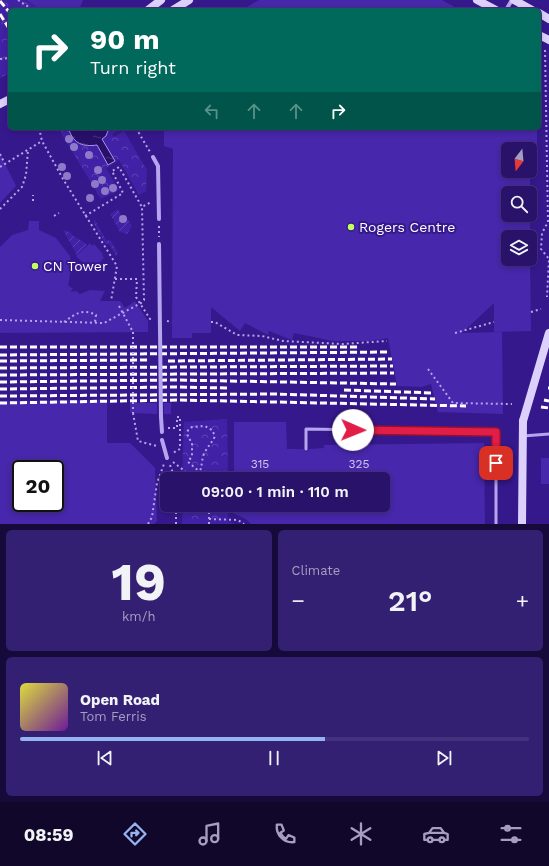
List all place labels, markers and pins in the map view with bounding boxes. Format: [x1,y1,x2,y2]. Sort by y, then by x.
place label: Rogers Centre [359,219,455,235]
marker: Rogers Centre [346,222,356,232]
place label: CN Tower [43,258,108,274]
marker: CN Tower [30,261,40,271]
pin [479,446,513,480]

